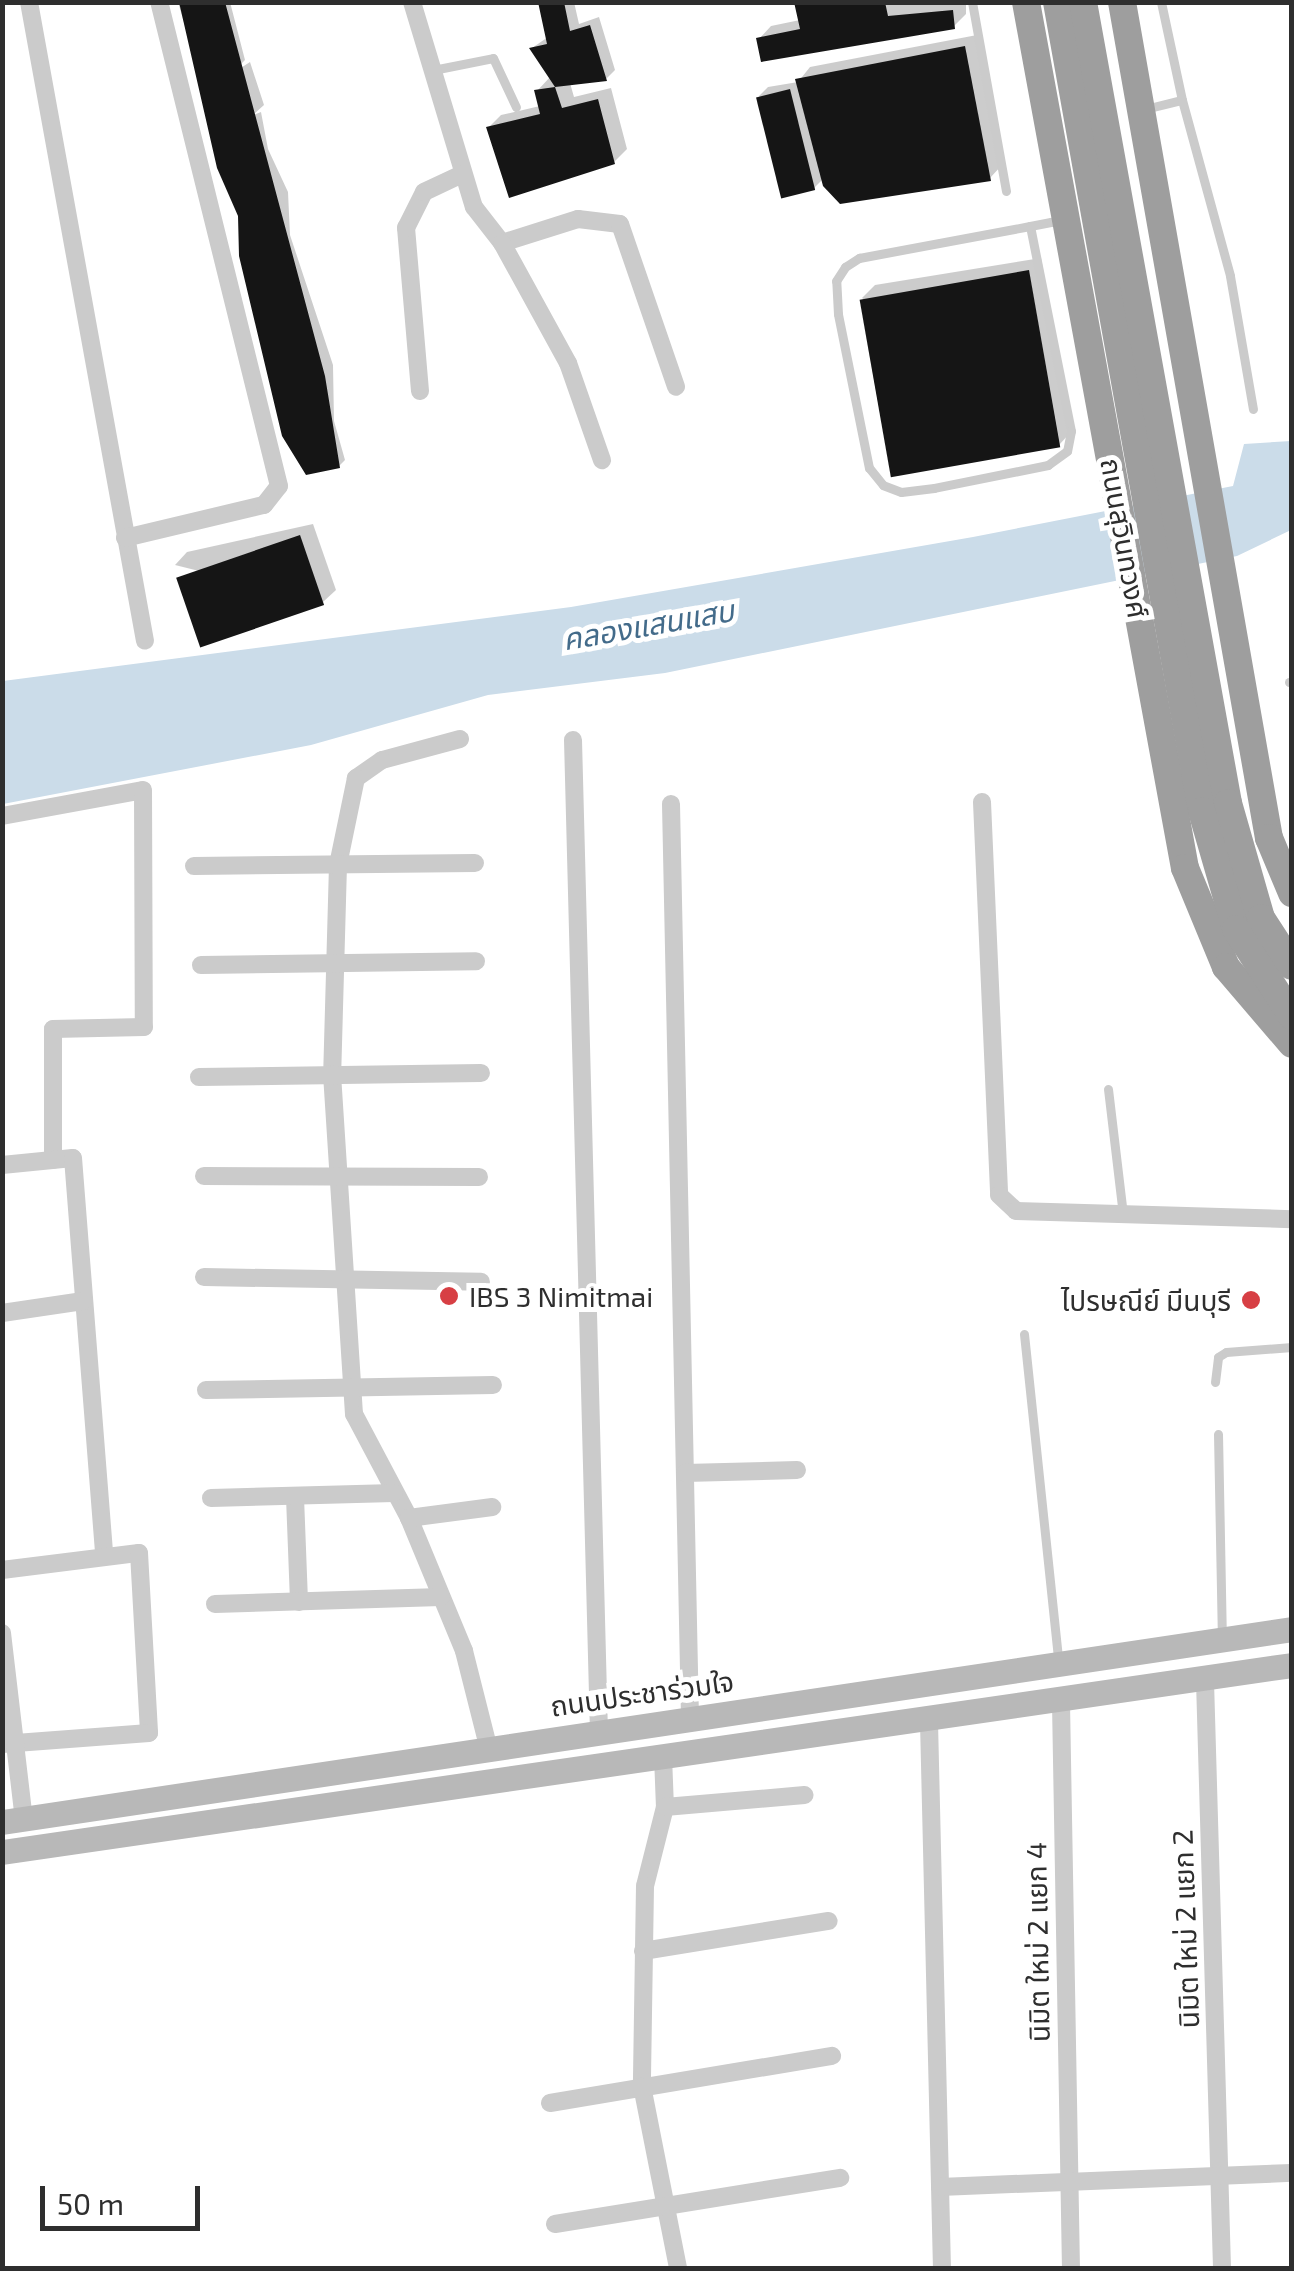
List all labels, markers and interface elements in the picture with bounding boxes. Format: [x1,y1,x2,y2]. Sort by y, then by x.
street label: ถนนสุวินทวงศ์ [1094,456,1156,620]
water label: คลองแสนแสบ [560,591,736,657]
place label: IBS 3 Nimitmai [469,1279,653,1313]
place label: ไปรษณีย์ มีนบุรี [1061,1283,1231,1317]
marker: IBS 3 Nimitmai [438,1285,460,1307]
marker: ไปรษณีย์ มีนบุรี [1240,1289,1262,1311]
street label: ถนนประชาร่วมใจ [548,1664,736,1722]
street label: นิมิต ใหม่ 2 แยก 2 [1165,1829,1205,2029]
street label: นิมิต ใหม่ 2 แยก 4 [1018,1842,1056,2042]
scale bar [45,2166,205,2228]
text: 50 m [57,2185,124,2221]

